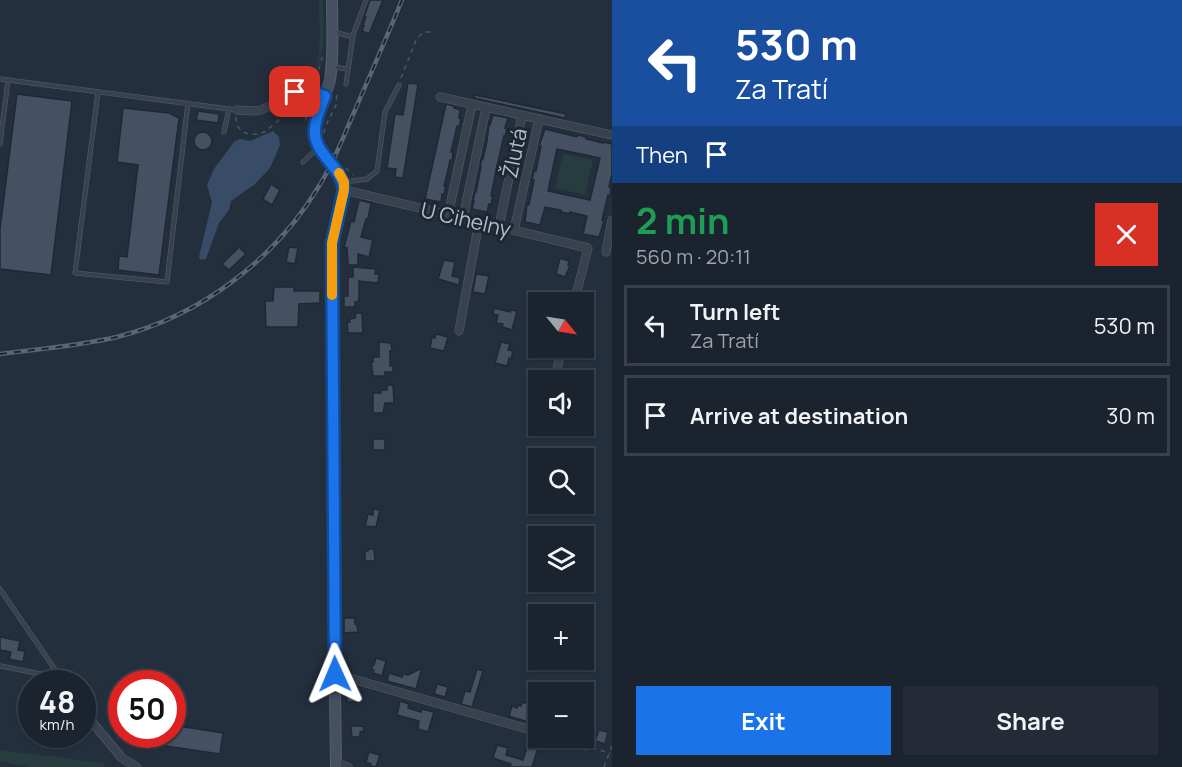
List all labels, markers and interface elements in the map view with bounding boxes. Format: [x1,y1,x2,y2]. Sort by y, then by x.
text: 530 m [735,15,858,73]
icon: left [636,24,714,102]
pin [269,66,320,117]
text: Za Tratí [735,70,828,107]
icon: arrive [278,75,311,108]
street label: Žlutá [495,125,533,181]
icon: arrive [700,138,733,171]
text: Then [636,140,688,170]
street label: U Cihelny [418,195,514,243]
text: 2 min [636,196,730,245]
button: close [1095,203,1158,266]
text: 560 m · 20:11 [636,243,751,270]
north arrow [528,292,594,358]
map controls [528,292,594,748]
text: Turn left [690,297,780,327]
icon: left [639,309,672,342]
text: 530 m [1094,311,1155,341]
text: Za Tratí [690,327,759,354]
button: sound [528,370,594,436]
icon: arrive [639,399,672,432]
text: Arrive at destination [690,401,908,431]
text: 30 m [1106,401,1155,431]
button: search [528,448,594,514]
button: layers [528,526,594,592]
button: + [528,604,594,670]
position arrow [303,642,367,706]
speed limit sign: 50 [108,670,186,748]
text: 48 [39,681,75,722]
button: − [528,682,594,748]
button: Exit [636,686,891,755]
button: Share [903,686,1158,755]
text: km/h [40,714,74,735]

